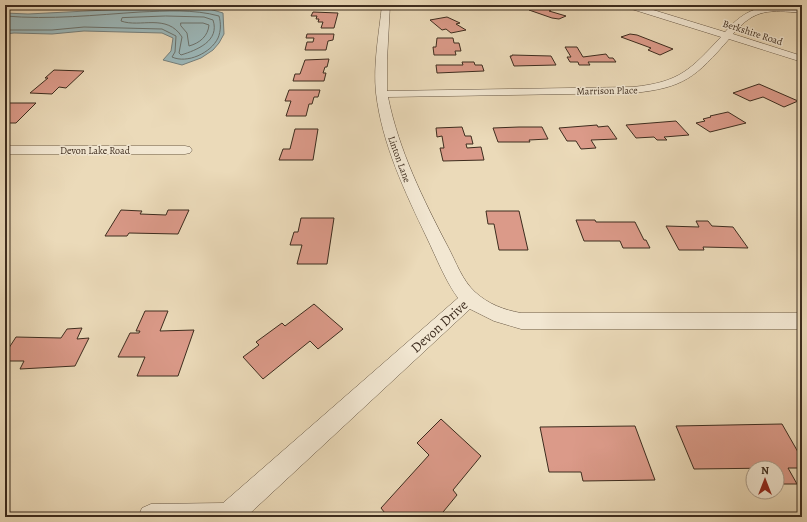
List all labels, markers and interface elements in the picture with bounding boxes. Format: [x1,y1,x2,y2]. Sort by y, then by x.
street label: Berkshire Road [721,17,785,48]
street label: Marrison Place [576,83,638,98]
street label: Linton Lane [385,134,414,185]
street label: Devon Lake Road [60,144,131,157]
street label: Devon Drive [407,296,472,357]
north arrow [745,460,785,500]
text: N [761,463,769,478]

